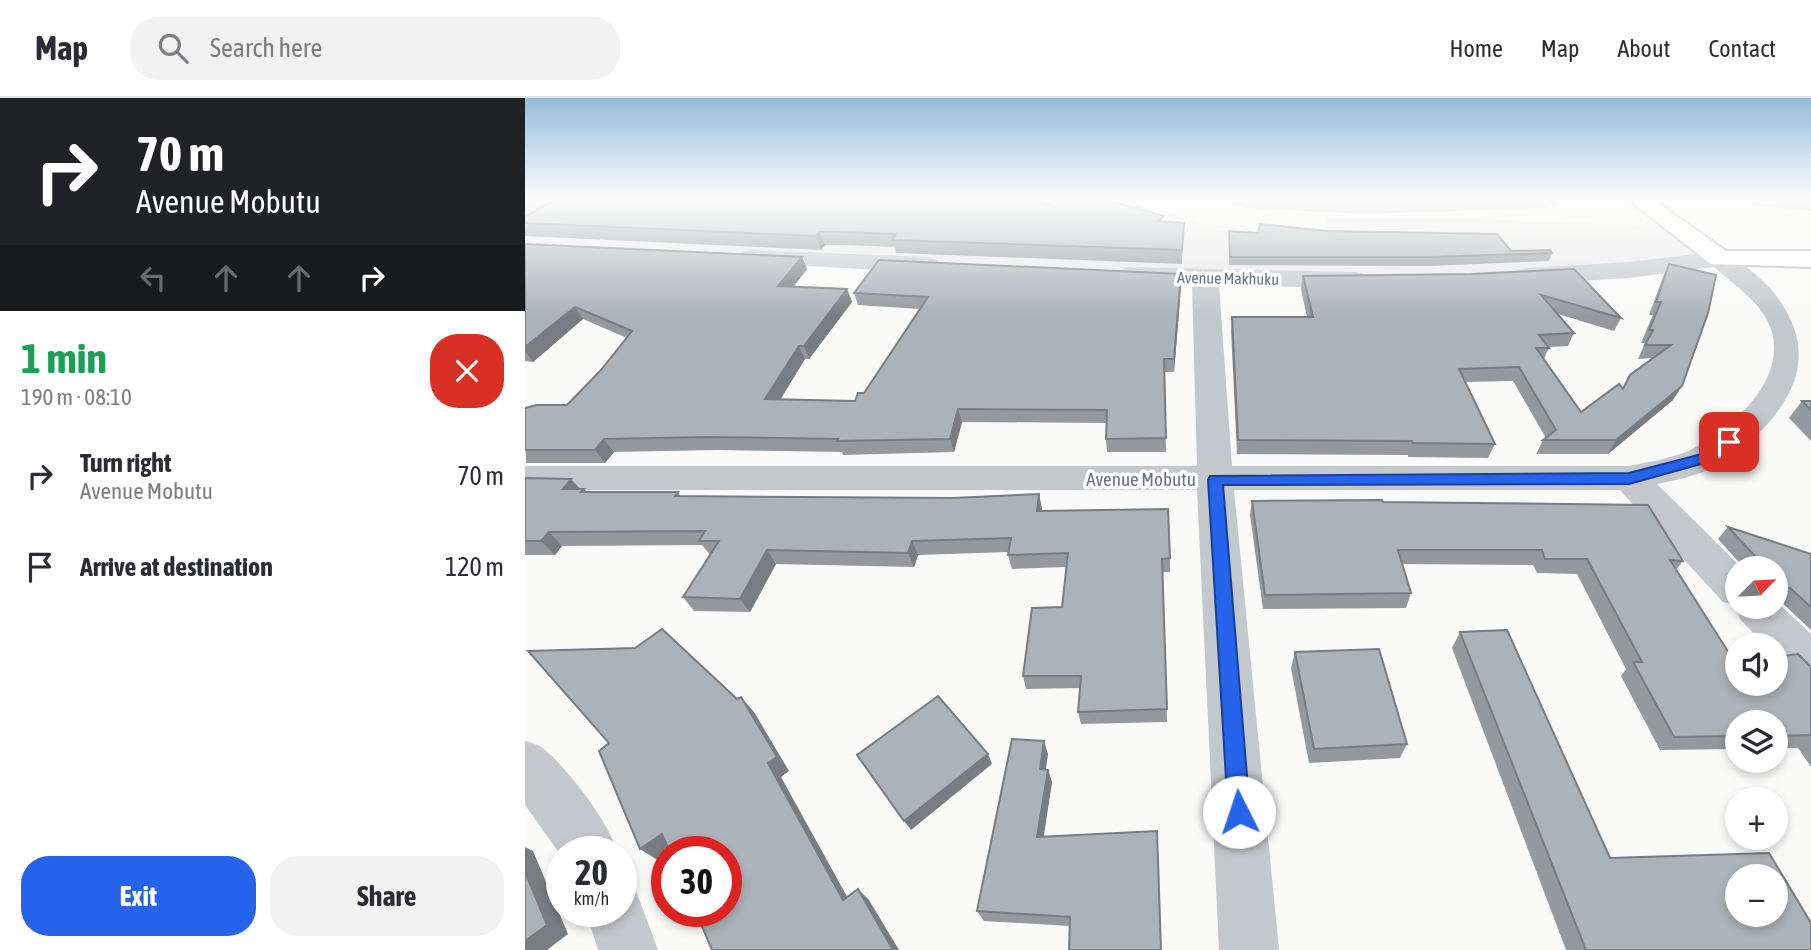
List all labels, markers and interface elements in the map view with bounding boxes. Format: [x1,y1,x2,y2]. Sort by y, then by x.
search box [130,17,620,80]
text: Map [35,29,88,67]
icon: search [154,29,192,67]
text: Search here [210,33,322,63]
text: Home [1449,35,1503,62]
text: Map [1541,35,1579,62]
text: About [1617,35,1670,62]
text: Contact [1708,35,1776,62]
text: 70 m [136,125,224,181]
icon: right [21,126,112,217]
text: Avenue Mobutu [136,183,321,220]
icon: left [134,259,172,297]
icon: ahead [207,259,245,297]
icon: ahead [280,259,318,297]
icon: right [353,259,391,297]
street label: Avenue Makhuku [1177,268,1279,288]
text: 1 min [21,334,107,382]
button: close [430,334,504,408]
text: 190 m · 08:10 [21,384,132,410]
pin [1699,412,1759,472]
icon: arrive [1710,423,1748,461]
text: Turn right [80,448,171,478]
icon: right [21,457,59,495]
text: 70 m [457,461,504,491]
street label: Avenue Mobutu [1086,468,1196,490]
text: Avenue Mobutu [80,478,213,504]
icon: arrive [21,548,59,586]
text: Arrive at destination [80,552,273,582]
text: 120 m [445,552,504,582]
north arrow [1725,556,1789,620]
map controls [1725,556,1788,927]
button: sound [1725,633,1788,696]
button: layers [1725,710,1788,773]
position arrow [1202,775,1276,849]
button: + [1725,787,1788,850]
speed limit sign: 30 [651,836,742,927]
text: 20 [575,852,608,892]
button: Exit [21,856,256,936]
button: Share [270,856,504,936]
button: − [1725,864,1788,927]
text: km/h [574,888,609,909]

